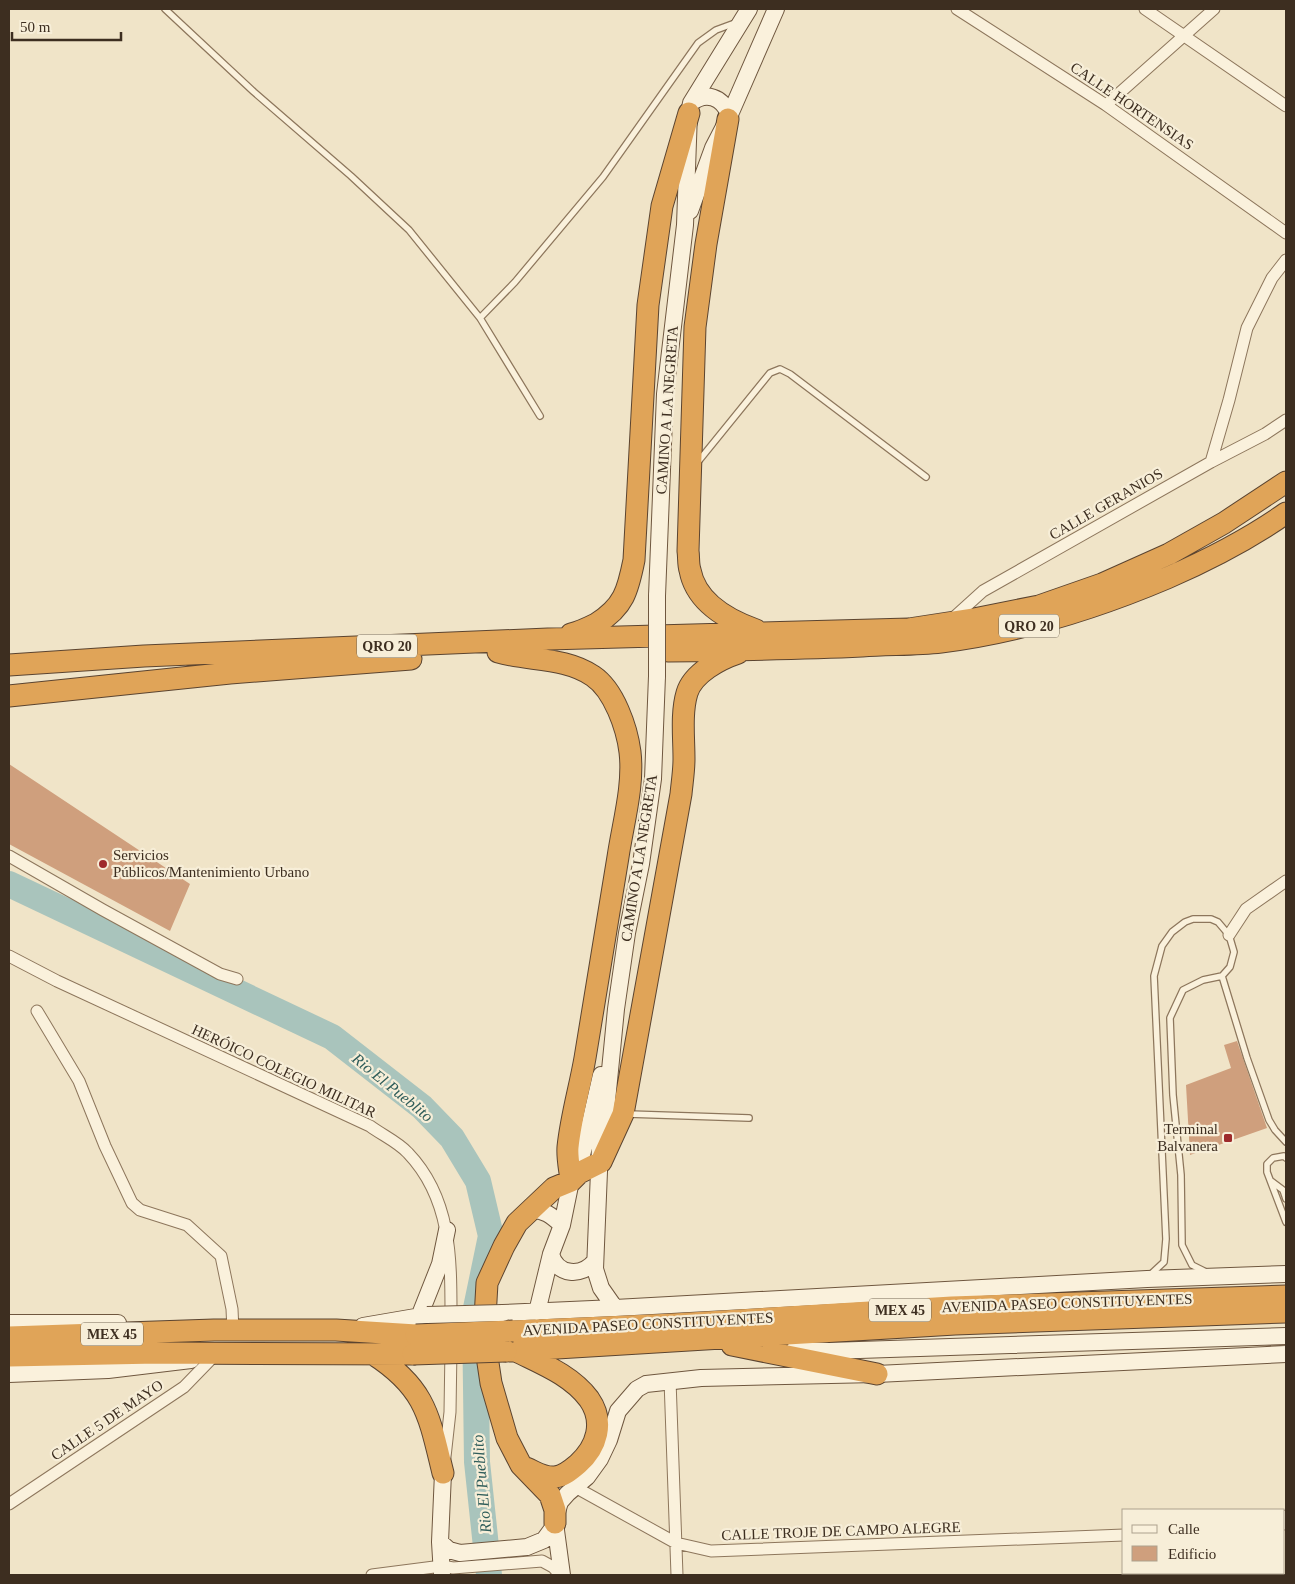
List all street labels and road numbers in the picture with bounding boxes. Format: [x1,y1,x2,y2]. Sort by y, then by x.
street label: CALLE HORTENSIAS [1068,59,1196,153]
street label: CAMINO A LA NEGRETA [653,325,681,495]
street label: CALLE GERANIOS [1047,465,1165,543]
road number: QRO 20 [999,614,1059,638]
road number: QRO 20 [357,634,417,658]
street label: CAMINO A LA NEGRETA [618,773,660,943]
street label: HERÓICO COLEGIO MILITAR [189,1021,379,1121]
street label: AVENIDA PASEO CONSTITUYENTES [941,1291,1193,1315]
road number: MEX 45 [869,1298,931,1322]
street label: AVENIDA PASEO CONSTITUYENTES [522,1309,774,1339]
road number: MEX 45 [81,1322,143,1346]
street label: CALLE 5 DE MAYO [48,1377,166,1463]
street label: CALLE TROJE DE CAMPO ALEGRE [721,1519,961,1543]

